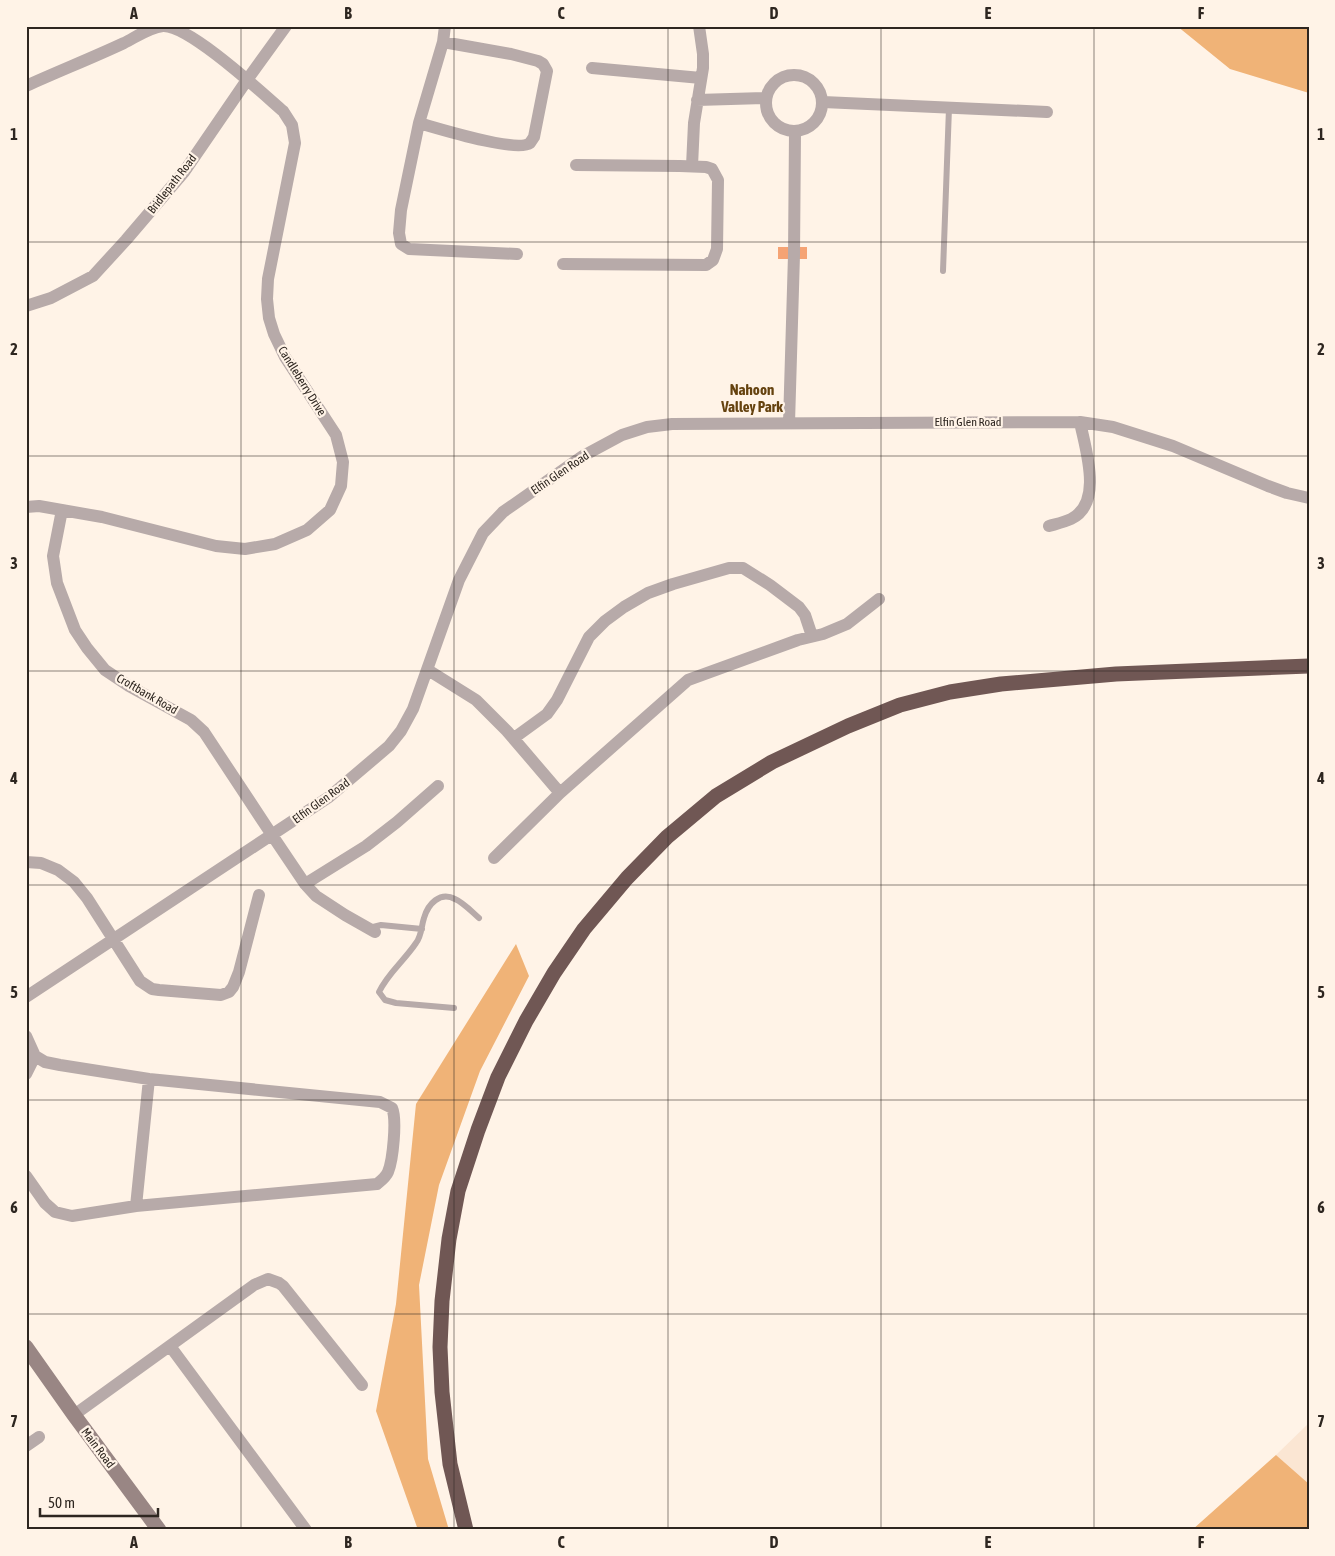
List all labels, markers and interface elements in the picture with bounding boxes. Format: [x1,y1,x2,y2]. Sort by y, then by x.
text: A [129,4,138,22]
text: B [344,4,352,22]
text: C [557,4,565,22]
text: D [770,4,779,22]
text: E [985,4,992,22]
text: F [1198,4,1205,22]
text: 1 [10,125,18,143]
text: 1 [1317,125,1325,143]
street label: Bridlepath Road [145,152,199,216]
text: 2 [10,340,18,358]
text: 2 [1317,340,1325,358]
street label: Candleberry Drive [275,344,329,418]
district label: Nahoon Valley Park [720,381,783,415]
street label: Elfin Glen Road [934,415,1002,429]
street label: Elfin Glen Road [528,448,592,498]
text: 3 [10,554,18,572]
text: 3 [1317,554,1325,572]
street label: Croftbank Road [114,671,180,717]
text: 4 [9,769,18,787]
text: 4 [1316,769,1325,787]
street label: Elfin Glen Road [290,776,352,826]
text: 5 [10,983,18,1001]
text: 5 [1317,983,1325,1001]
text: 6 [10,1198,18,1216]
text: 6 [1317,1198,1325,1216]
text: 7 [10,1412,18,1430]
text: 7 [1317,1412,1325,1430]
street label: Main Road [78,1425,118,1471]
scale bar [40,1486,158,1518]
text: 50 m [48,1494,75,1511]
text: A [129,1533,138,1551]
text: B [344,1533,352,1551]
text: C [557,1533,565,1551]
text: D [770,1533,779,1551]
text: E [985,1533,992,1551]
text: F [1198,1533,1205,1551]

